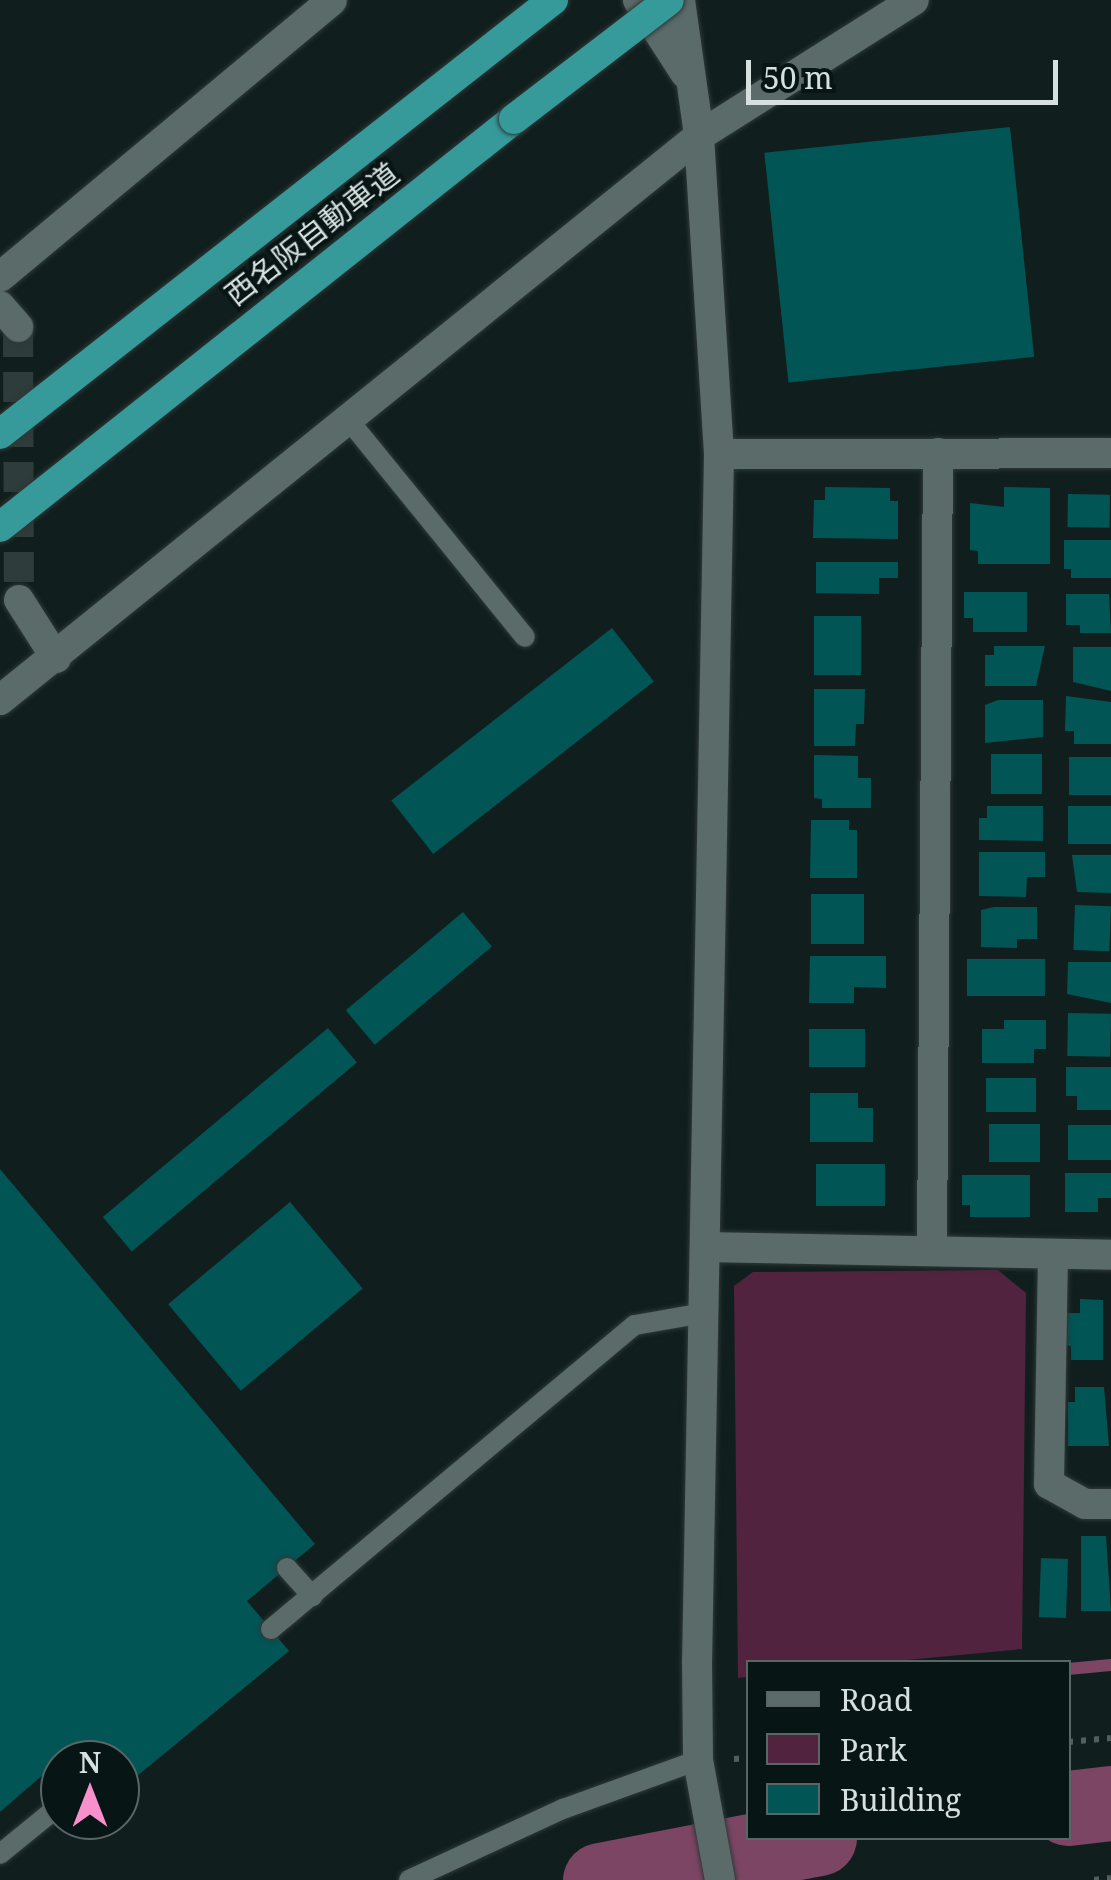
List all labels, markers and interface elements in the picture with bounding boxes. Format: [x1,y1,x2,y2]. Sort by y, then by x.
scale bar [751,40,1064,102]
text: 50 m [763,57,833,98]
street label: 西名阪自動車道 [218,155,406,313]
legend [746,1660,1071,1840]
text: Road [840,1679,912,1720]
text: Park [840,1729,907,1770]
north arrow [40,1740,140,1840]
text: N [79,1743,101,1781]
text: Building [840,1779,961,1820]

